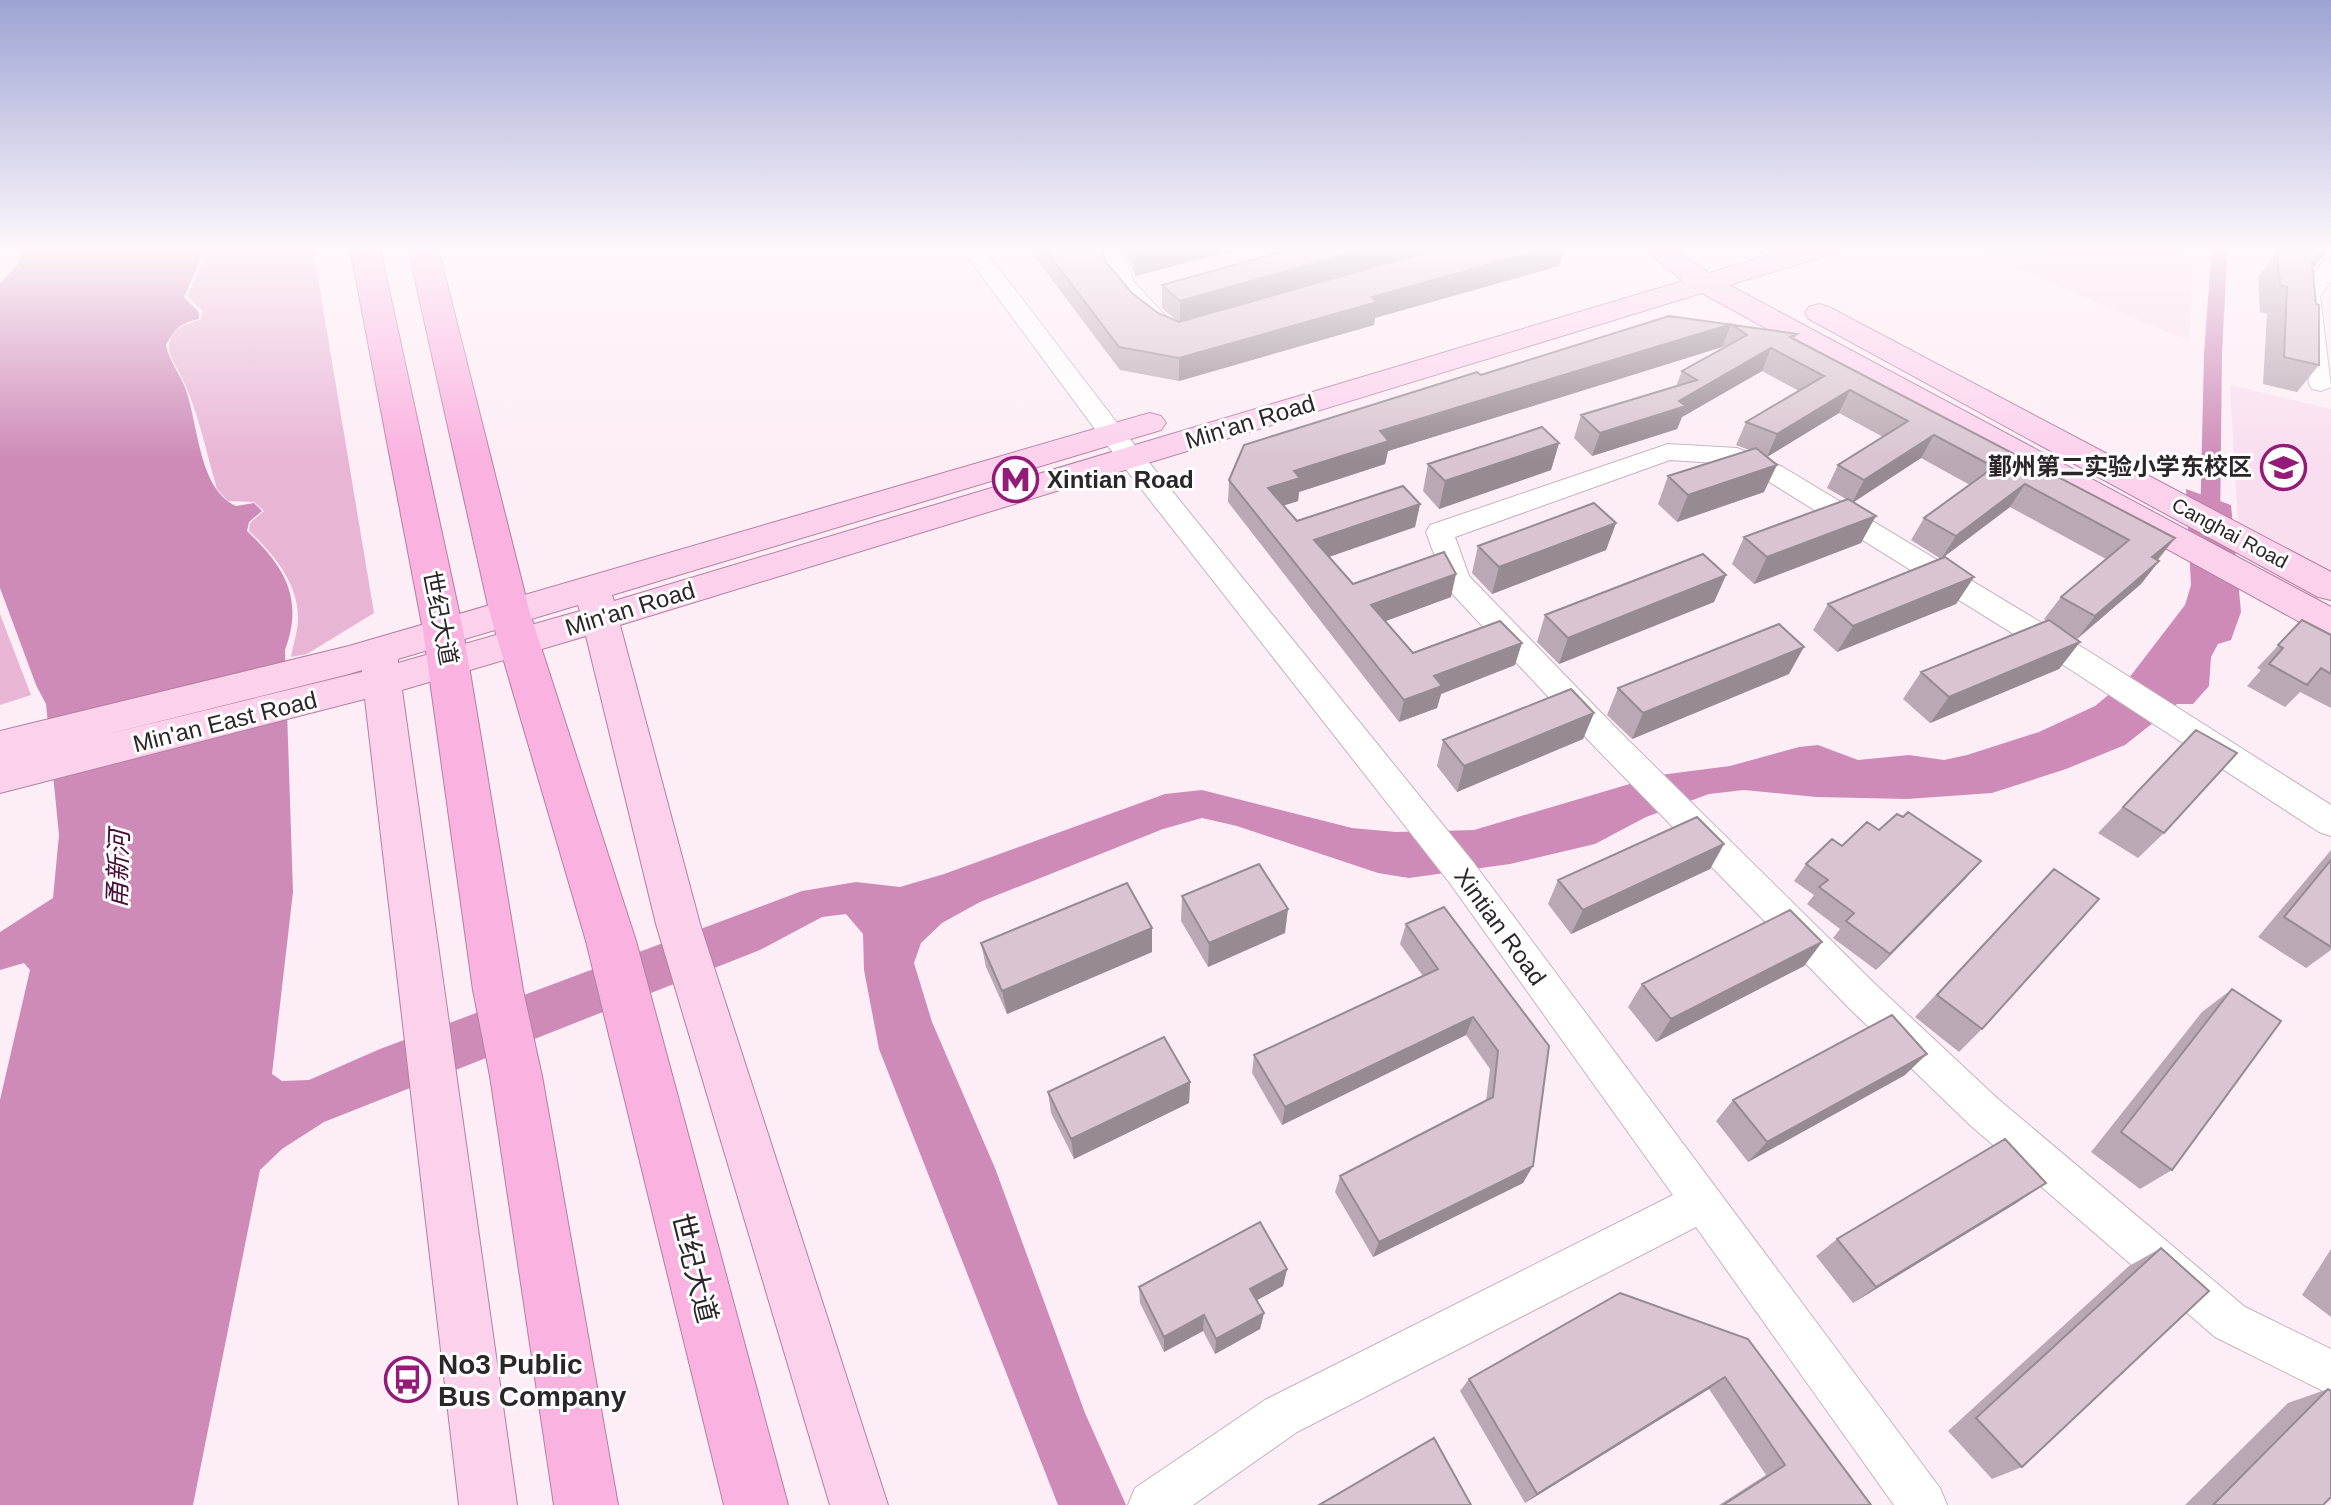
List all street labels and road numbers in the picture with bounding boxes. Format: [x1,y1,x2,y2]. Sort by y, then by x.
street label: Min'an Road [1182,389,1318,454]
street label: Canghai Road [2168,493,2292,573]
street label: 世纪大道 [418,568,463,668]
street label: Min'an Road [562,576,698,641]
street label: Min'an East Road [130,686,320,757]
street label: Xintian Road [1449,863,1552,990]
street label: 世纪大道 [666,1210,723,1326]

